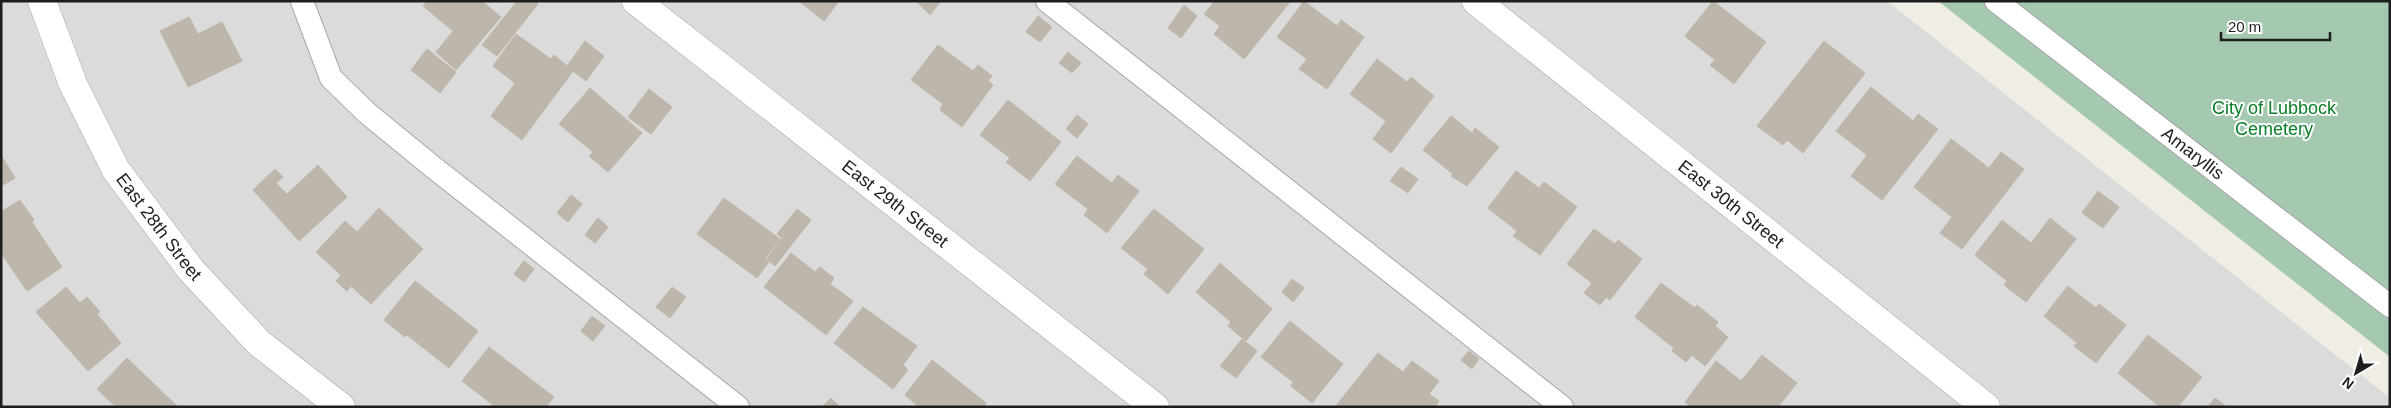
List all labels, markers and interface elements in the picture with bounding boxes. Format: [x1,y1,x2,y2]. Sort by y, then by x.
scale bar [2221,10,2330,42]
text: 20 m [2228,18,2261,35]
park label: City of Lubbock Cemetery [2212,98,2337,139]
street label: Amaryllis [2158,123,2228,184]
street label: East 29th Street [838,156,952,251]
street label: East 30th Street [1674,156,1788,252]
street label: East 28th Street [112,169,206,285]
north arrow [2331,348,2381,398]
text: N [2339,374,2357,393]

